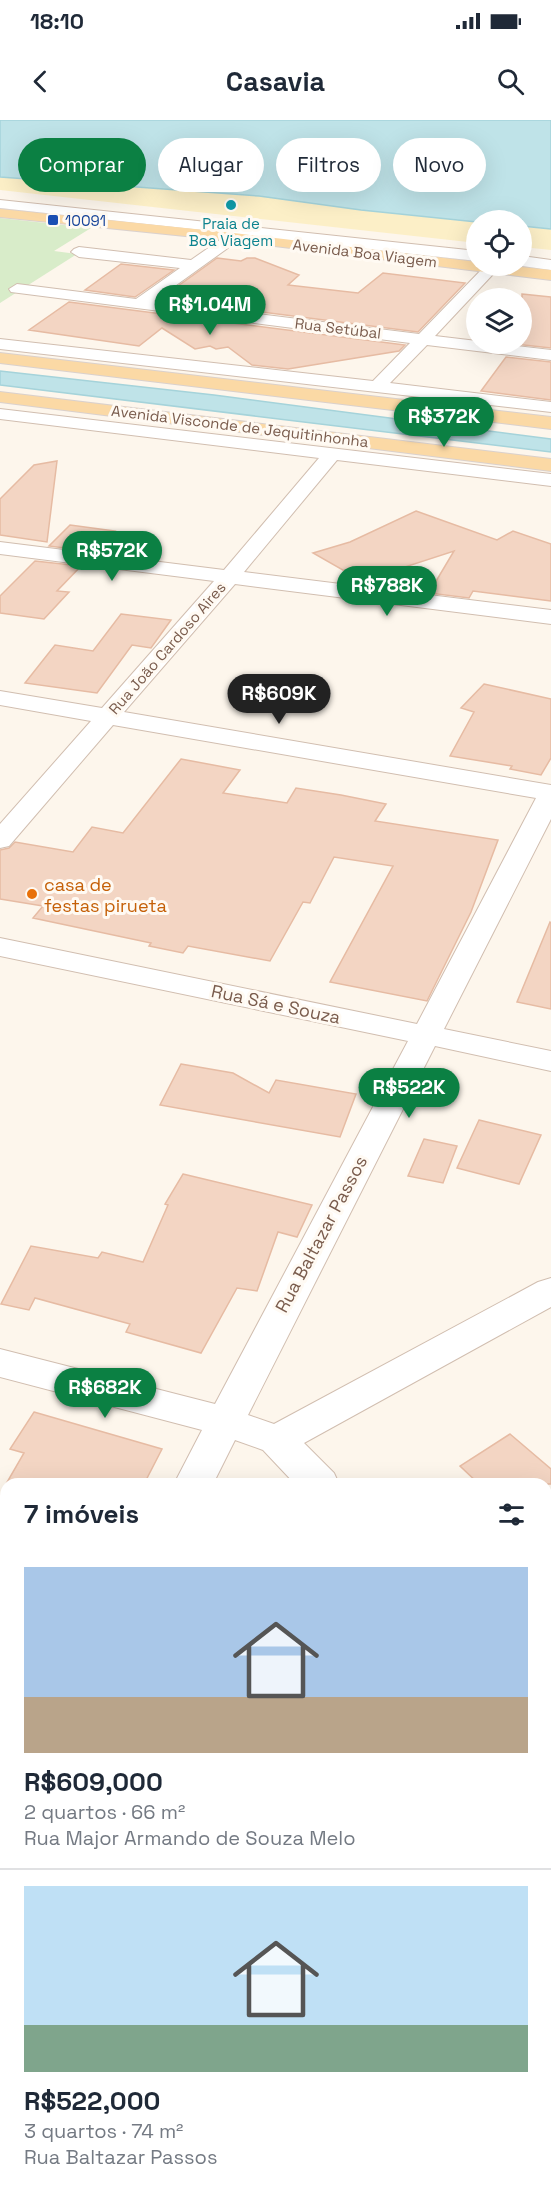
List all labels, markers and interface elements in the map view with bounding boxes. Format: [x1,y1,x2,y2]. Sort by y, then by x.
text: 18:10 [30,7,84,35]
text: Casavia [226,64,325,99]
icon: back [24,65,57,98]
icon: search [494,65,527,98]
chip: Comprar [18,138,146,192]
chip: Alugar [158,138,264,192]
chip: Filtros [276,138,381,192]
chip: Novo [393,138,486,192]
marker: Praia de Boa Viagem [224,198,238,212]
map controls [466,210,532,354]
button: locate [466,210,532,276]
place label: 10091 [65,211,106,230]
marker: 10091 [46,213,60,227]
place label: Praia de Boa Viagem [189,214,273,250]
street label: Avenida Boa Viagem [292,235,438,271]
pin: R$1.04M [155,285,265,336]
button: layers [466,288,532,354]
text: R$1.04M [169,291,251,317]
street label: Rua Setúbal [294,313,382,343]
pin: R$372K [395,397,493,448]
street label: Avenida Visconde de Jequitinhonha [110,401,370,451]
text: R$372K [408,403,480,429]
pin: R$572K [63,531,161,582]
text: R$572K [76,537,148,563]
pin: R$788K [338,566,436,617]
text: R$788K [351,572,423,598]
street label: Rua João Cardoso Aires [104,578,230,718]
pin: R$609K [230,674,328,725]
text: R$609K [242,680,316,706]
place label: casa de festas pirueta [44,873,167,917]
marker: casa de festas pirueta [25,887,39,901]
street label: Rua Sá e Souza [209,979,343,1029]
pin: R$522K [360,1068,458,1119]
text: R$522K [373,1074,445,1100]
street label: Rua Baltazar Passos [270,1152,372,1316]
pin: R$682K [56,1368,154,1419]
text: R$682K [68,1374,142,1400]
text: 7 imóveis [24,1497,139,1531]
icon: filters [495,1498,528,1531]
icon: home [222,1606,330,1714]
text: R$609,000 [24,1765,163,1799]
text: 2 quartos · 66 m² [24,1799,185,1825]
text: Rua Major Armando de Souza Melo [24,1825,356,1851]
icon: home [222,1925,330,2033]
text: R$522,000 [24,2084,160,2118]
text: 3 quartos · 74 m² [24,2118,183,2144]
text: Rua Baltazar Passos [24,2144,218,2170]

